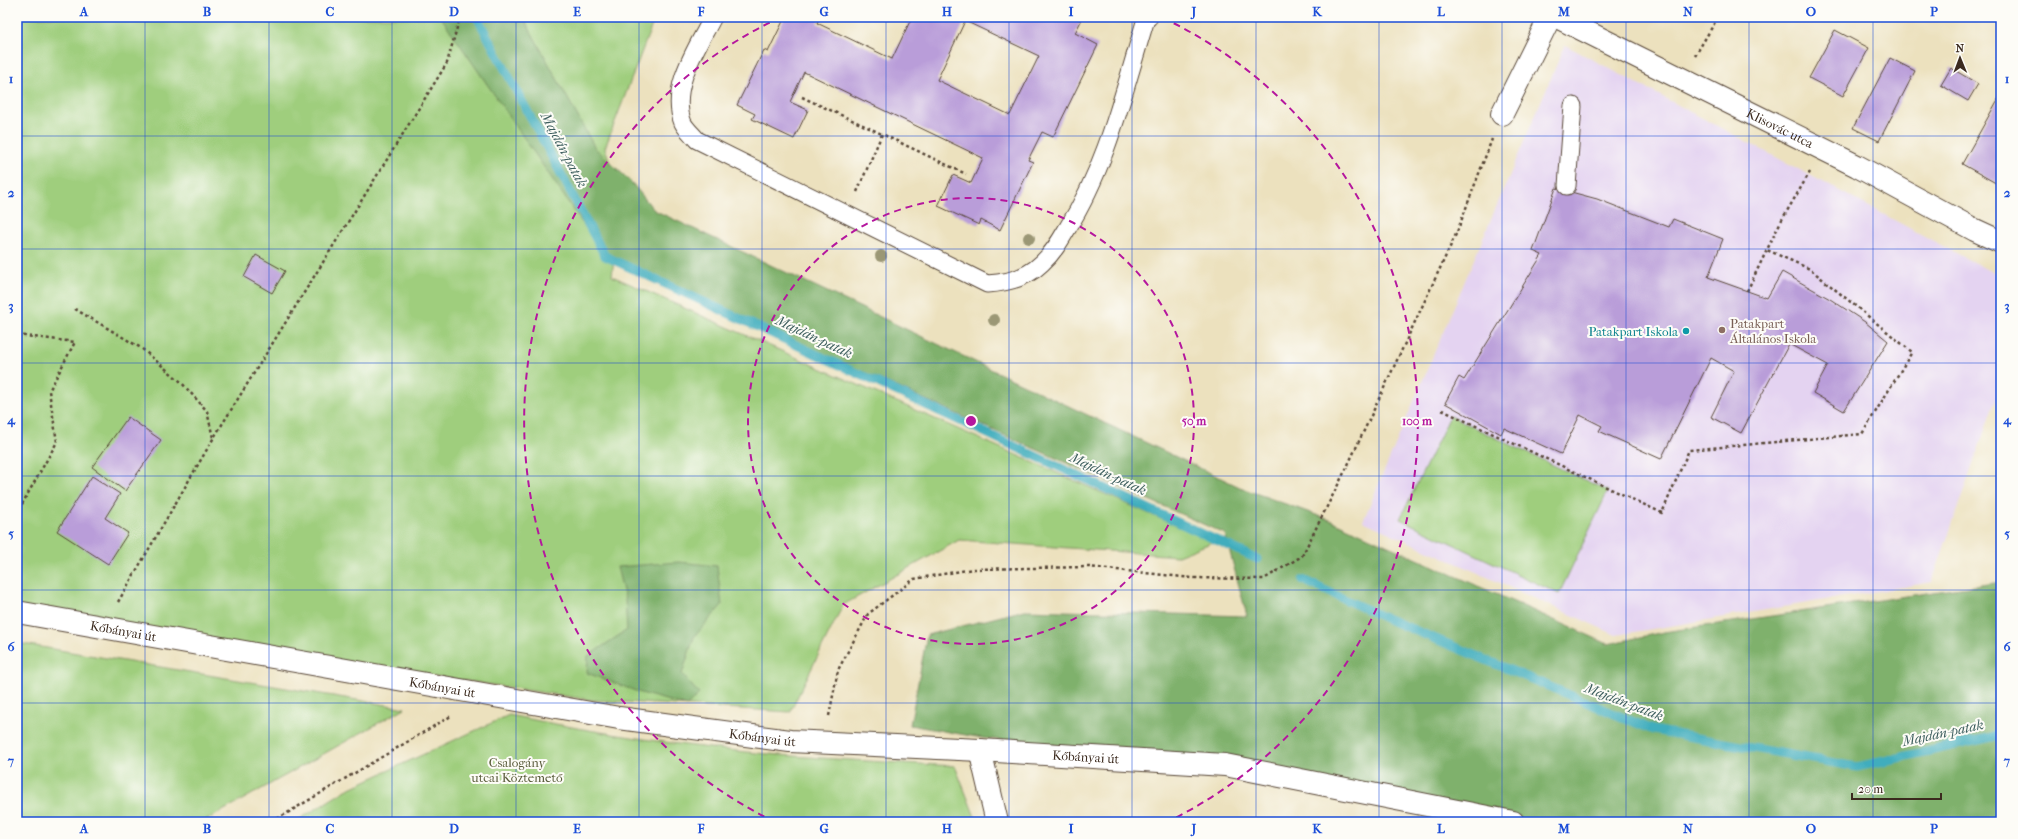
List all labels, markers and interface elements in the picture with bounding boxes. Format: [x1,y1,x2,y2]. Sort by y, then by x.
text: A [79,4,89,19]
text: B [203,4,212,19]
text: C [326,4,335,19]
text: D [449,4,459,19]
text: E [573,4,581,19]
text: F [697,4,705,19]
text: G [819,4,829,19]
text: H [942,4,953,19]
text: I [1068,4,1074,19]
text: J [1190,4,1197,20]
text: K [1312,4,1323,19]
text: L [1437,4,1446,19]
text: M [1557,4,1570,19]
text: N [1683,4,1693,19]
text: O [1806,4,1816,19]
text: P [1930,4,1938,19]
north arrow [1940,38,1980,78]
text: N [1956,42,1965,55]
text: 1 [9,71,14,86]
text: 1 [2005,71,2010,86]
street label: Klisovác utca [1744,105,1817,151]
water label: Majdán-patak [537,109,591,190]
text: 2 [8,185,15,200]
text: 2 [2004,185,2011,200]
text: 3 [8,298,14,314]
text: 3 [2004,298,2010,314]
water label: Majdán-patak [772,311,855,362]
place label: Patakpart Általános Iskola [1729,316,1817,346]
place label: Patakpart Iskola [1588,324,1679,339]
marker: Patakpart Általános Iskola [1717,325,1727,335]
marker: Patakpart Iskola [1681,326,1691,336]
text: 4 [6,412,16,428]
text: 4 [2002,412,2012,428]
centre of rings [964,414,978,428]
text: 50 m [1182,414,1207,428]
text: 100 m [1402,414,1433,428]
water label: Majdán-patak [1066,448,1149,499]
text: 5 [8,526,14,541]
text: 5 [2004,526,2010,541]
street label: Kőbányai út [89,618,158,644]
text: 6 [7,639,15,654]
text: 6 [2003,639,2011,654]
street label: Kőbányai út [408,674,477,700]
water label: Majdán-patak [1581,679,1666,725]
water label: Majdán-patak [1900,716,1985,750]
street label: Kőbányai út [728,725,796,749]
street label: Kőbányai út [1052,747,1120,766]
text: 7 [7,753,15,768]
text: 7 [2003,753,2011,768]
park label: Csalogány utcai Köztemető [470,755,563,785]
scale bar [1852,775,1941,801]
text: 20 m [1858,782,1883,796]
text: A [79,821,89,836]
text: B [203,821,212,836]
text: C [326,821,335,836]
text: D [449,821,459,836]
text: E [573,821,581,836]
text: F [697,821,705,836]
text: G [819,821,829,836]
text: H [942,821,953,836]
text: I [1068,821,1074,836]
text: J [1190,821,1197,837]
text: K [1312,821,1323,836]
text: L [1437,821,1446,836]
text: M [1557,821,1570,836]
text: N [1683,821,1693,836]
text: O [1806,821,1816,836]
text: P [1930,821,1938,836]

